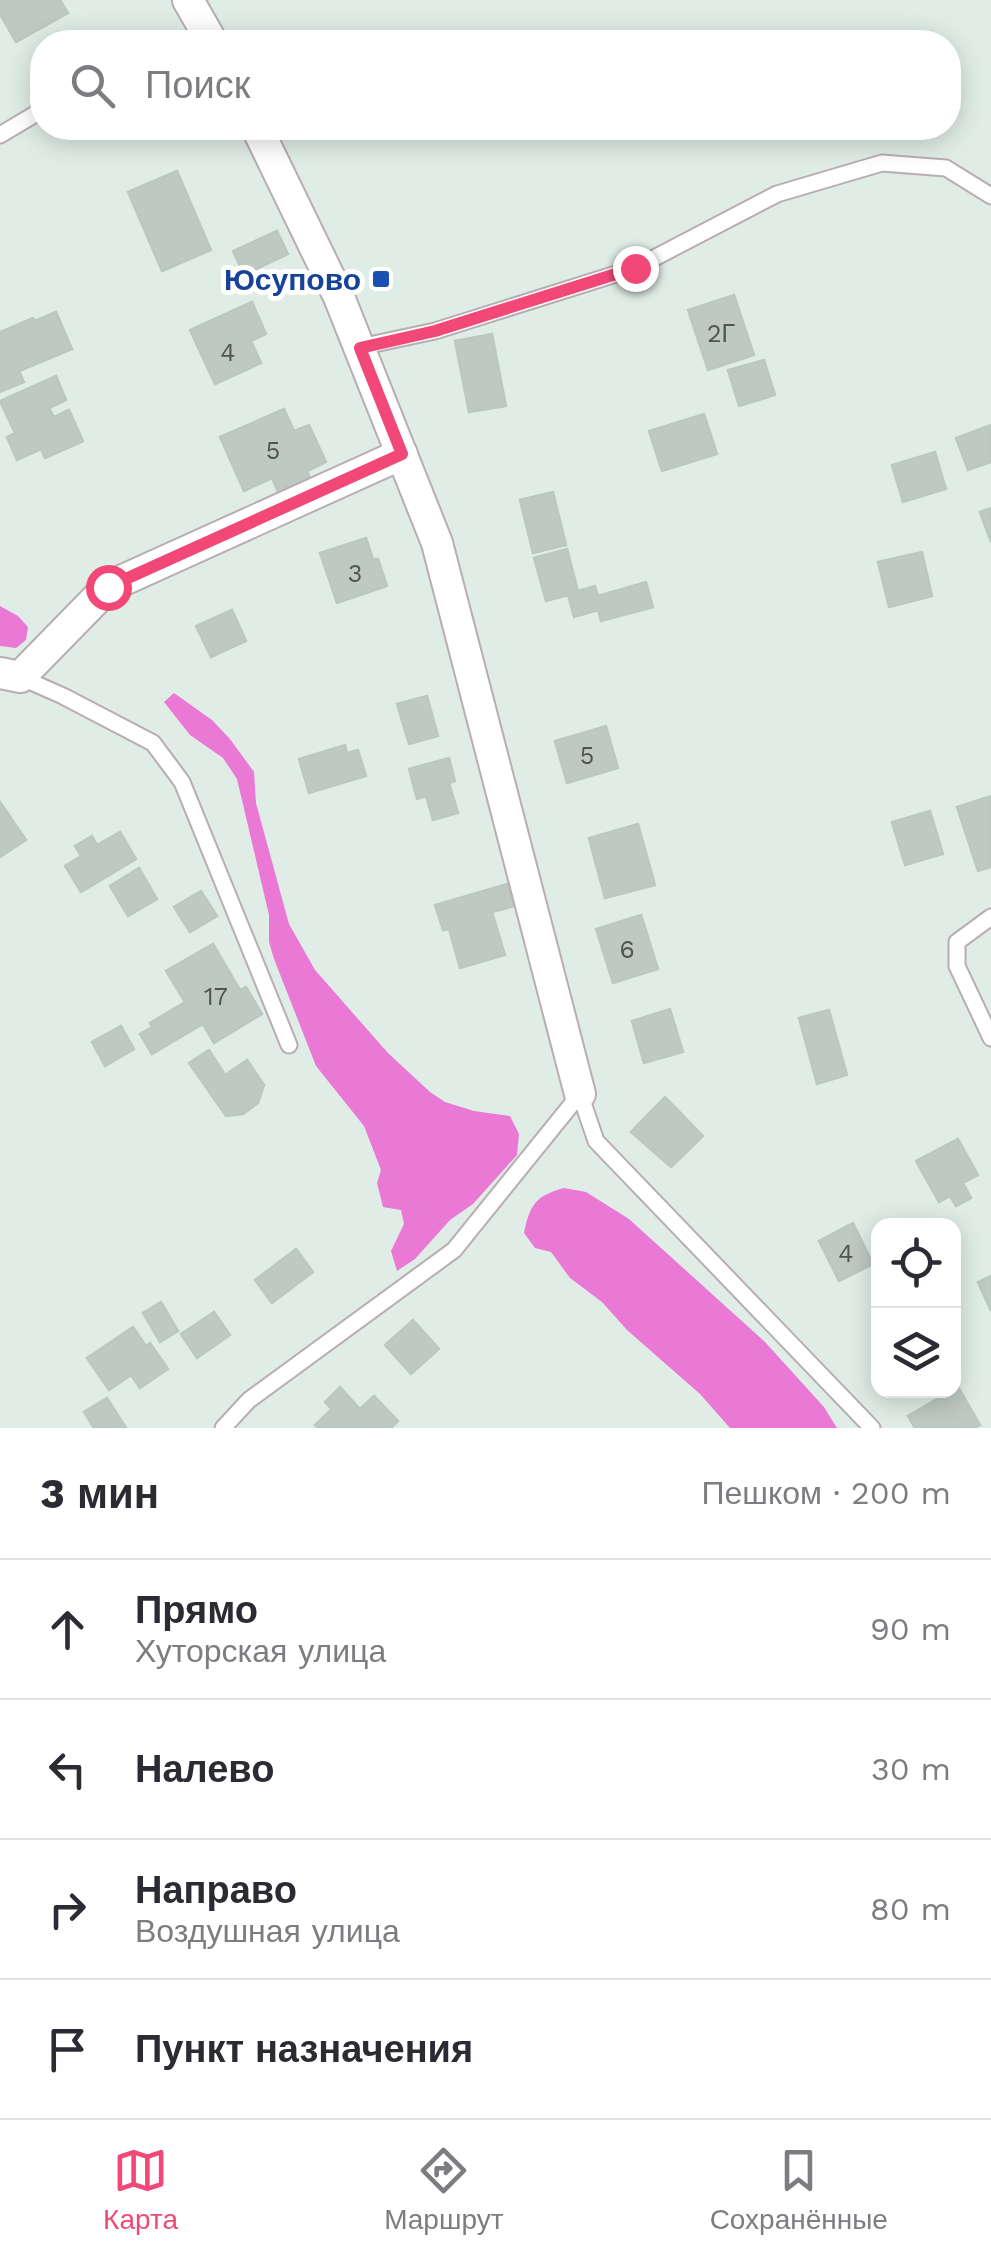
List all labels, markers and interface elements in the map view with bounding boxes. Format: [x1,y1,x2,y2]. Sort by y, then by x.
search box [30,30,961,140]
icon: search [65,58,120,113]
text: Поиск [145,63,250,107]
route end [613,246,659,292]
place label: Юсупово [224,262,361,297]
marker: Юсупово [370,268,392,290]
house number: 2Г [707,319,736,348]
house number: 4 [220,338,236,367]
house number: 5 [266,436,280,465]
house number: 3 [348,559,362,588]
route start [86,565,132,611]
house number: 5 [580,741,594,770]
house number: 6 [619,935,635,964]
house number: 17 [204,982,228,1011]
map controls [871,1218,961,1398]
button: locate [871,1218,961,1308]
house number: 4 [838,1239,854,1268]
button: layers [871,1308,961,1398]
text: 3 мин [40,1469,159,1518]
text: Пешком · 200 m [701,1474,951,1512]
text: Прямо [135,1588,258,1632]
icon: ahead [40,1602,95,1657]
text: 90 m [870,1610,951,1648]
text: Хуторская улица [135,1632,386,1670]
icon: left [40,1742,95,1797]
text: Налево [135,1747,274,1791]
text: 30 m [871,1750,951,1788]
text: Направо [135,1868,297,1912]
icon: right [40,1882,95,1937]
text: 80 m [870,1890,951,1928]
text: Воздушная улица [135,1912,400,1950]
icon: arrive [40,2022,95,2077]
text: Пункт назначения [135,2027,473,2071]
tab: Карта [103,2143,178,2236]
tab: Маршрут [384,2143,503,2236]
tab: Сохранённые [710,2143,888,2236]

